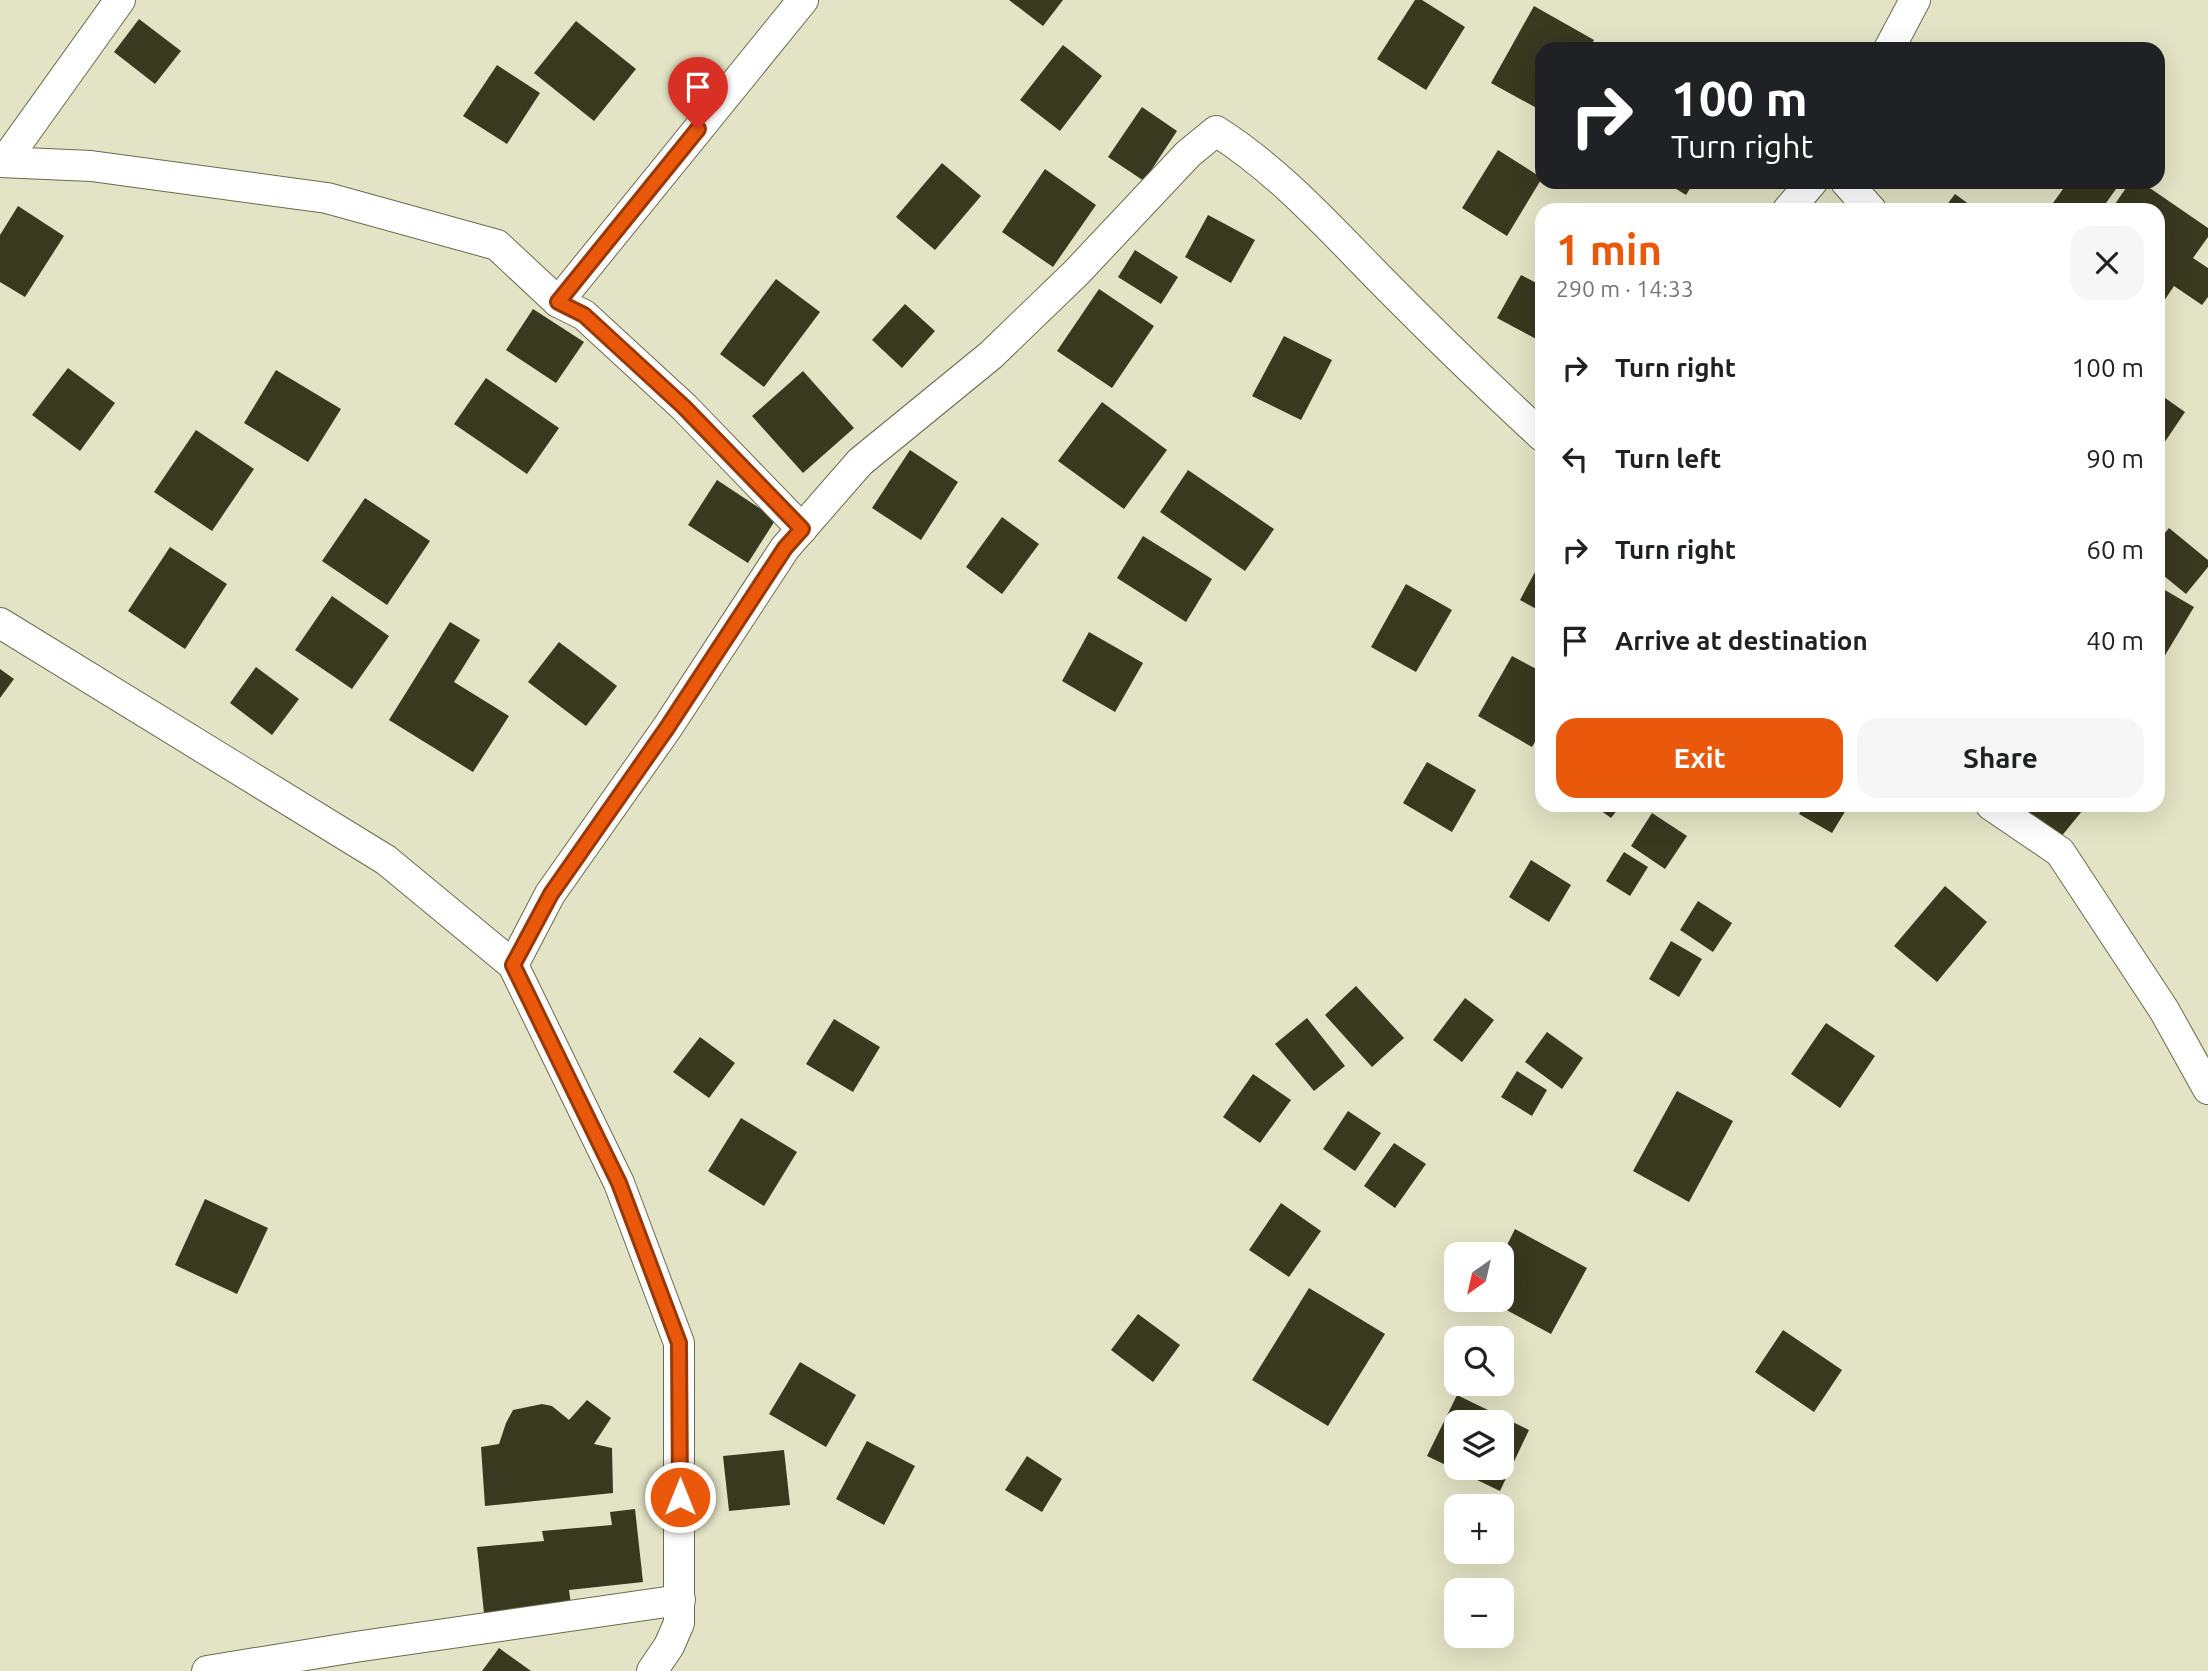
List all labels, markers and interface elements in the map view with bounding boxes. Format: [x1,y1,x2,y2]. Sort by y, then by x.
pin [668,57,728,129]
icon: arrive [679,68,717,106]
icon: right [1556,70,1647,161]
text: 100 m [1671,70,1808,125]
text: Turn right [1671,128,1813,164]
text: 1 min [1556,226,1662,273]
button: close [2070,226,2144,300]
text: 290 m · 14:33 [1556,276,1694,301]
icon: right [1556,349,1594,387]
text: Turn right [1615,353,1736,382]
text: 100 m [2072,353,2144,382]
icon: left [1556,440,1594,478]
text: Turn left [1615,444,1721,473]
text: 90 m [2086,444,2144,473]
icon: right [1556,531,1594,569]
text: Turn right [1615,535,1736,564]
text: 60 m [2086,535,2144,564]
icon: arrive [1556,622,1594,660]
text: Arrive at destination [1615,626,1868,655]
text: 40 m [2086,626,2144,655]
button: Exit [1556,718,1843,798]
button: Share [1857,718,2144,798]
north arrow [1444,1242,1514,1312]
map controls [1444,1242,1514,1648]
button: search [1444,1326,1514,1396]
button: layers [1444,1410,1514,1480]
position arrow [643,1460,717,1534]
button: + [1444,1494,1514,1564]
button: − [1444,1578,1514,1648]

